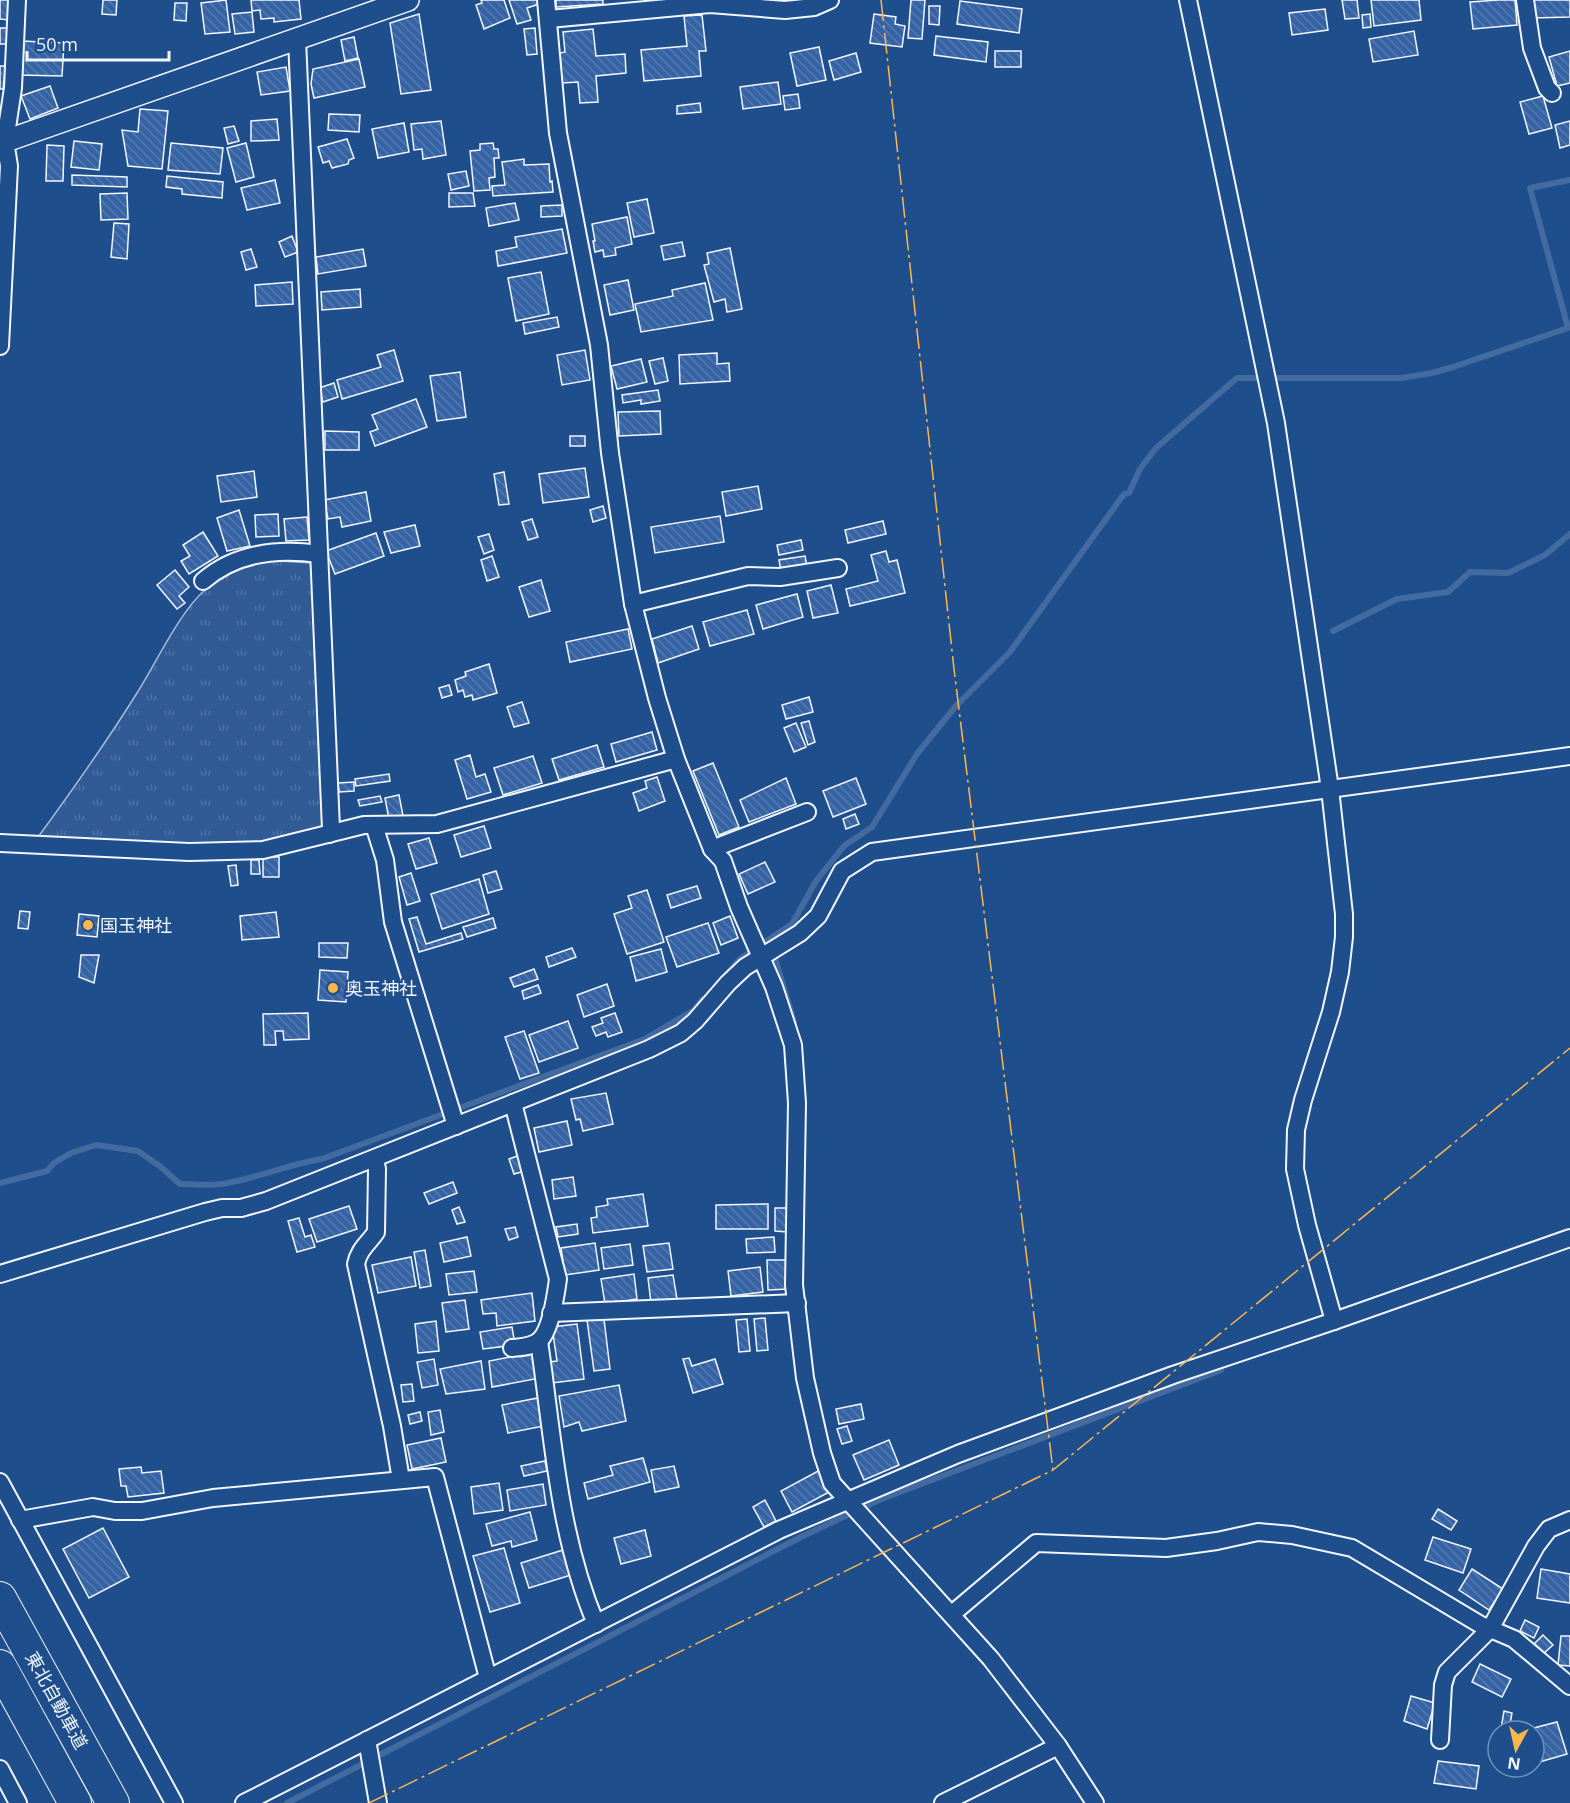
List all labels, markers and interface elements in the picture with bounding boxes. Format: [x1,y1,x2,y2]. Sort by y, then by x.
scale bar [27,24,170,62]
text: 50 m [36,32,78,56]
place label: 国玉神社 [100,913,172,937]
marker: 国玉神社 [81,918,95,932]
place label: 奥玉神社 [345,976,417,1000]
marker: 奥玉神社 [326,981,340,995]
street label: 東北自動車道 [20,1647,94,1753]
north arrow [1486,1719,1546,1779]
text: N [1506,1752,1522,1776]

